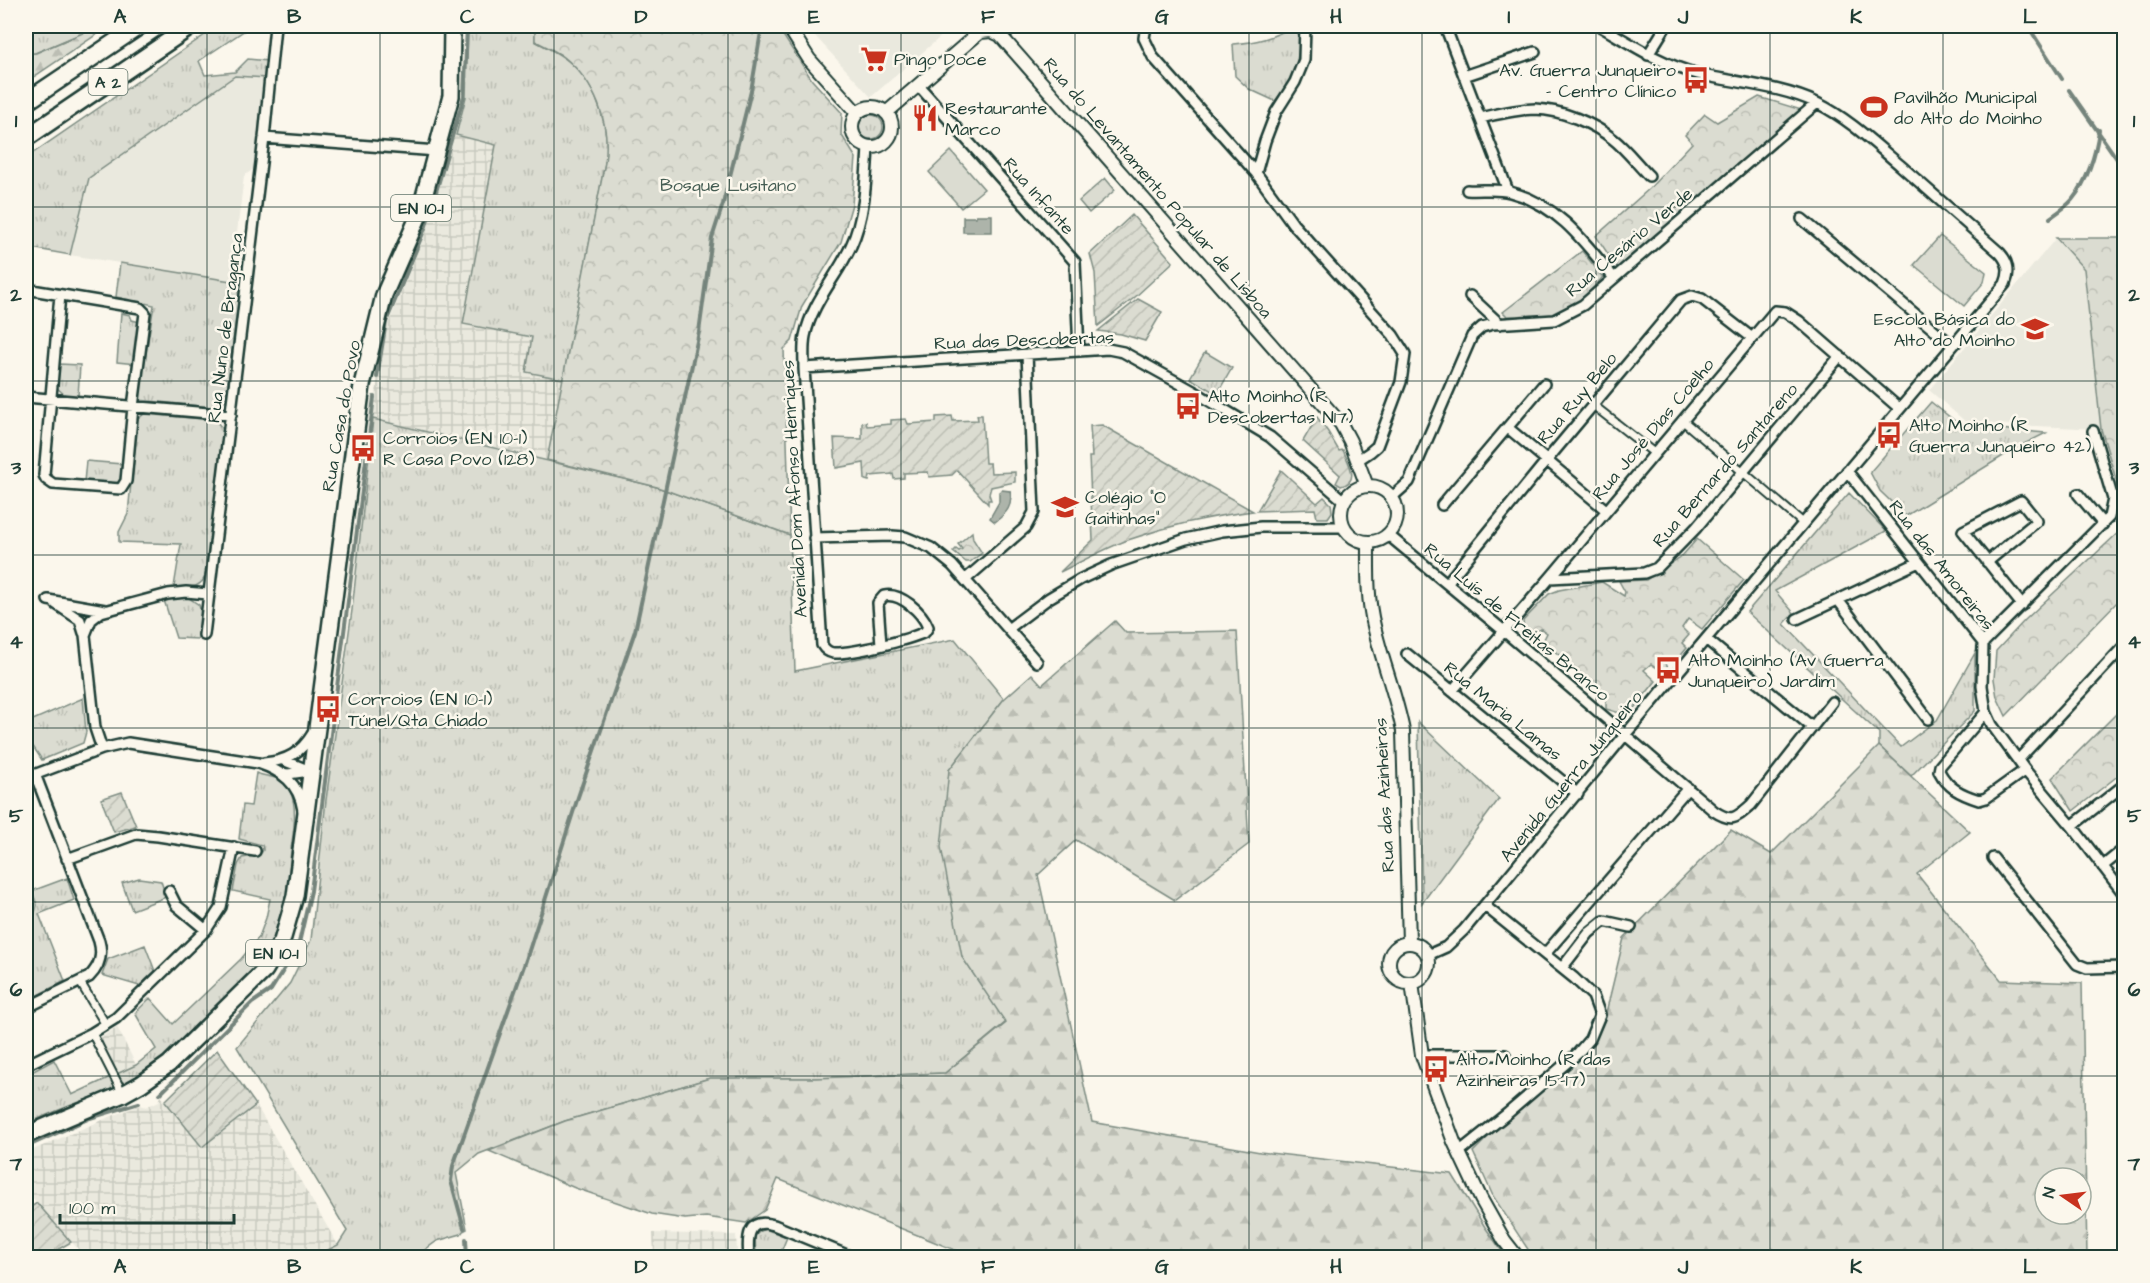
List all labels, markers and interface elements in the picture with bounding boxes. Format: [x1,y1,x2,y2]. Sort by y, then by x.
text: A [114,3,127,31]
text: B [287,3,302,31]
text: C [460,3,475,31]
text: D [635,3,648,31]
text: E [808,3,820,31]
text: F [981,3,996,31]
text: G [1155,3,1169,31]
text: H [1330,3,1342,31]
text: I [1507,3,1511,31]
text: J [1677,3,1689,31]
text: K [1850,3,1863,31]
text: L [2023,3,2037,31]
supermarket icon: Pingo Doce [859,44,889,74]
place label: Pingo Doce [894,47,987,73]
street label: Rua do Levantamento Popular de Lisboa [1037,53,1278,324]
place label: Av. Guerra Junqueiro - Centro Clínico [1499,58,1676,104]
bus stop icon: Av. Guerra Junqueiro - Centro Clínico [1681,65,1711,95]
road number: A 2 [88,69,128,95]
place label: Pavilhão Municipal do Alto do Moinho [1894,85,2042,131]
sports icon: Pavilhão Municipal do Alto do Moinho [1859,92,1889,122]
place label: Restaurante Marco [945,96,1048,142]
restaurant icon: Restaurante Marco [910,103,940,133]
text: 1 [15,107,18,135]
text: 1 [2133,107,2136,135]
street label: Rua Infante [997,152,1080,241]
park label: Bosque Lusitano [660,173,796,198]
street label: Rua Cesário Verde [1560,182,1698,303]
road number: EN 10-1 [391,195,451,221]
street label: Rua Nuno de Bragança [201,232,251,425]
text: 2 [9,281,22,309]
text: 2 [2127,281,2140,309]
place label: Escola Básica do Alto do Moinho [1874,307,2015,353]
school or university icon: Escola Básica do Alto do Moinho [2020,314,2050,344]
street label: Rua das Descobertas [934,325,1114,356]
street label: Rua Casa do Povo [316,338,367,494]
street label: Rua Ruy Belo [1532,347,1624,450]
street label: Rua José Dias Coelho [1587,353,1720,506]
street label: Avenida Dom Afonso Henriques [775,359,814,619]
street label: Rua Bernardo Santareno [1647,378,1804,553]
place label: Alto Moinho (R Descobertas N17) [1208,384,1353,430]
bus stop icon: Alto Moinho (R Descobertas N17) [1173,391,1203,421]
place label: Alto Moinho (R Guerra Junqueiro 42) [1909,413,2091,459]
bus stop icon: Alto Moinho (R Guerra Junqueiro 42) [1874,420,1904,450]
place label: Corroios (EN 10-1) R Casa Povo (128) [383,426,535,472]
bus stop icon: Corroios (EN 10-1) R Casa Povo (128) [348,433,378,463]
text: 3 [10,454,22,482]
text: 3 [2128,454,2140,482]
place label: Colégio "O Gaitinhas" [1085,485,1166,531]
school or university icon: Colégio "O Gaitinhas" [1050,492,1080,522]
street label: Rua das Amoreiras [1883,495,2000,636]
street label: Rua Luís de Freitas Branco [1419,537,1615,707]
text: 4 [9,628,23,656]
text: 4 [2127,628,2141,656]
place label: Alto Moinho (Av Guerra Junqueiro) Jardim [1688,648,1884,694]
bus stop icon: Alto Moinho (Av Guerra Junqueiro) Jardim [1653,655,1683,685]
street label: Rua Maria Lamas [1438,656,1567,767]
street label: Avenida Guerra Junqueiro [1494,685,1648,867]
place label: Corroios (EN 10-1) Túnel/Qta Chiado [348,687,492,733]
bus stop icon: Corroios (EN 10-1) Túnel/Qta Chiado [313,694,343,724]
street label: Rua das Azinheiras [1368,717,1401,873]
text: 5 [9,802,24,830]
text: 5 [2127,802,2142,830]
road number: EN 10-1 [246,940,306,966]
text: 6 [10,976,23,1004]
text: 6 [2128,976,2141,1004]
place label: Alto Moinho (R das Azinheiras 15-17) [1456,1047,1611,1093]
bus stop icon: Alto Moinho (R das Azinheiras 15-17) [1421,1054,1451,1084]
text: 7 [9,1150,23,1178]
text: 7 [2127,1150,2141,1178]
north arrow [2033,1166,2093,1226]
text: N [2038,1185,2061,1200]
scale bar [60,1187,234,1225]
text: 100 m [69,1196,115,1221]
text: A [114,1253,127,1281]
text: B [287,1253,302,1281]
text: C [460,1253,475,1281]
text: D [635,1253,648,1281]
text: E [808,1253,820,1281]
text: F [981,1253,996,1281]
text: G [1155,1253,1169,1281]
text: H [1330,1253,1342,1281]
text: I [1507,1253,1511,1281]
text: J [1677,1253,1689,1281]
text: K [1850,1253,1863,1281]
text: L [2023,1253,2037,1281]

